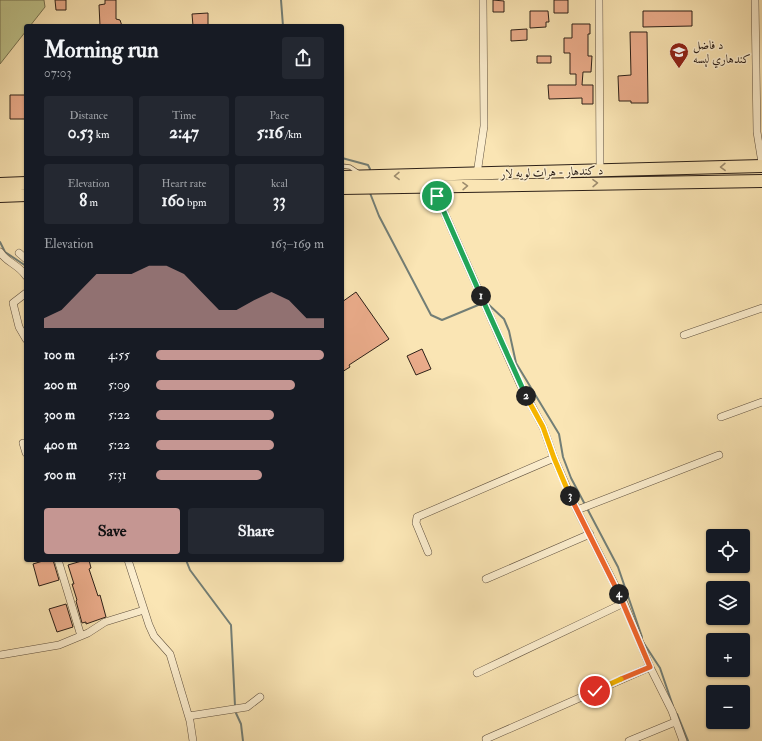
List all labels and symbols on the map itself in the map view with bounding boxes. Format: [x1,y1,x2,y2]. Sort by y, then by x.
place label: د فاضل کندهاري لېسه [693,38,751,69]
school or university icon: د فاضل کندهاري لېسه [668,41,690,69]
street label: د کندهار - هرات لويه لار [499,163,604,182]
one-way arrow [720,163,726,171]
one-way arrow [394,172,400,180]
pin [420,179,454,213]
one-way arrow [592,179,598,187]
one-way arrow [462,182,468,190]
pin: 1 [471,286,491,306]
pin: 2 [516,386,536,406]
pin: 3 [560,486,580,506]
pin: 4 [609,584,629,604]
pin [578,674,612,708]

